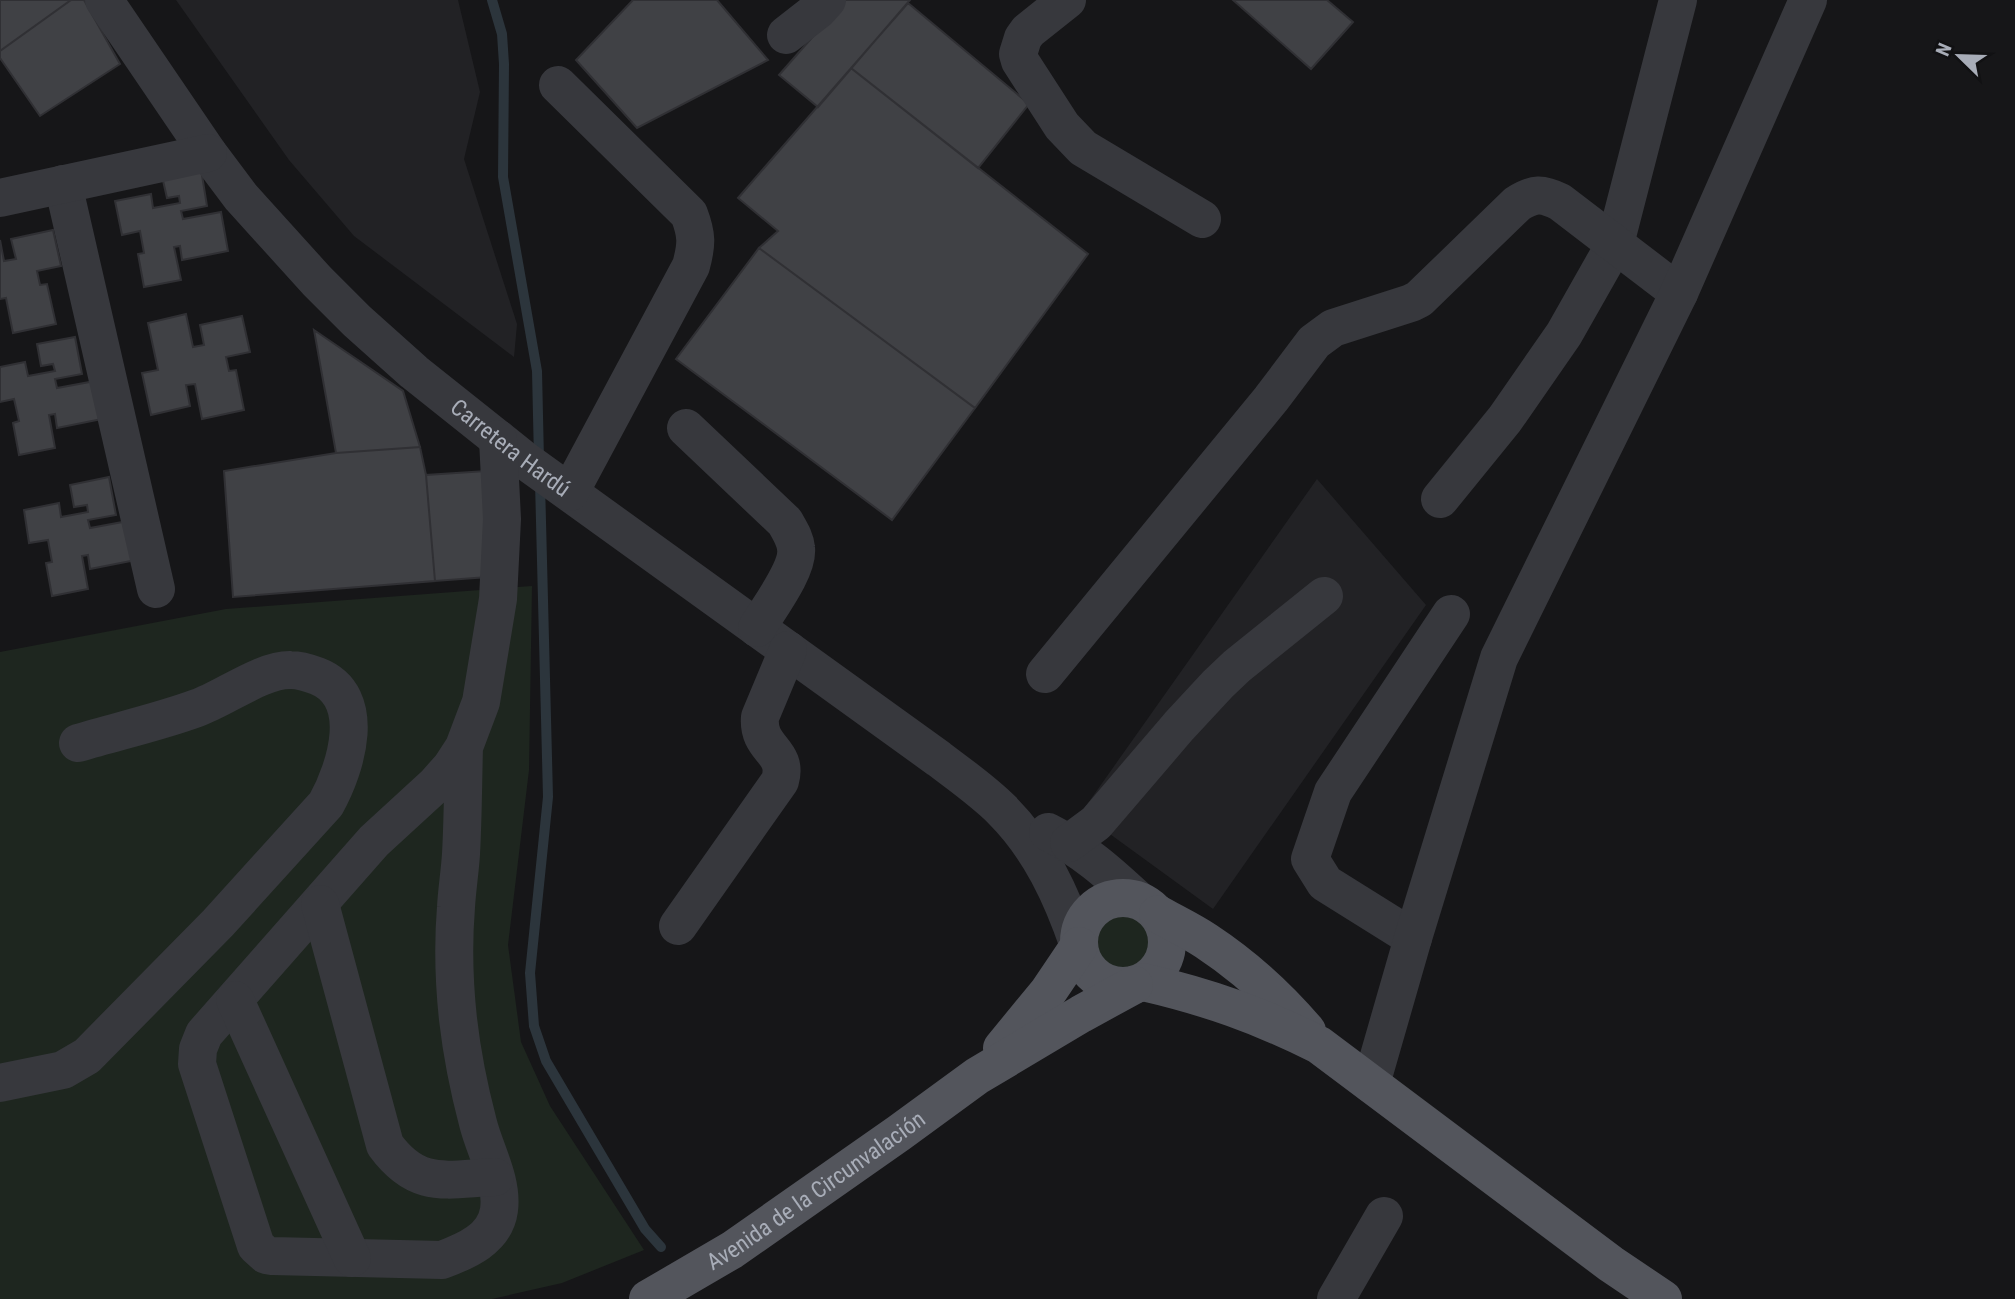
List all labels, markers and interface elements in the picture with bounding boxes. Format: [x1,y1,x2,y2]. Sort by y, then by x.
north arrow [1924,21,1994,91]
text: N [1931,40,1957,59]
street label: Carretera Hardú [445,393,576,502]
street label: Avenida de la Circunvalación [702,1105,930,1275]

